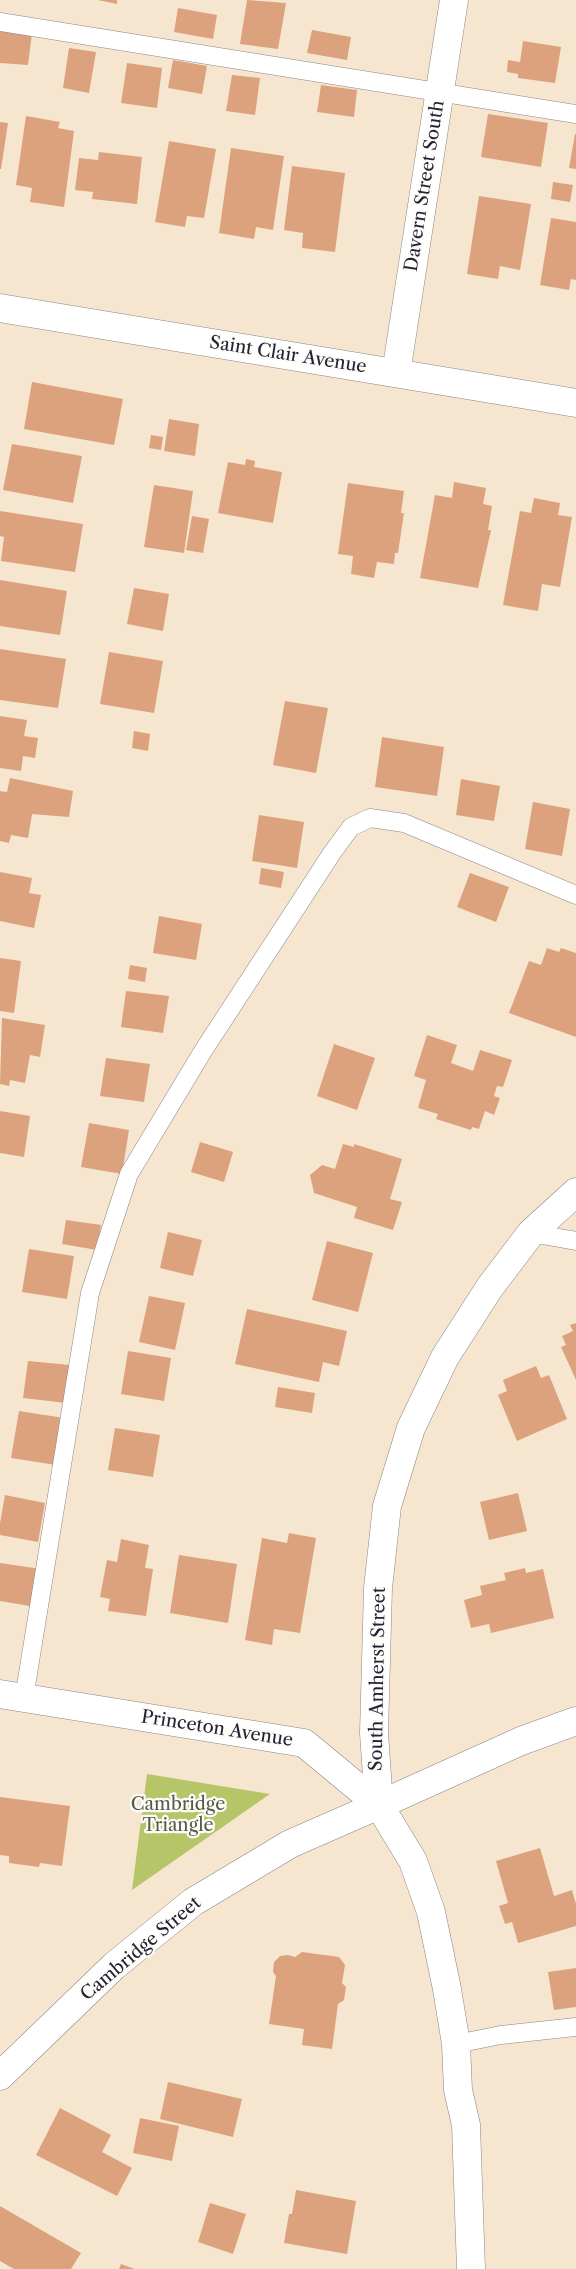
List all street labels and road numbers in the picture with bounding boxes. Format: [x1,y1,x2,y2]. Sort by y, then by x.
street label: Davern Street South [401,99,449,273]
street label: Saint Clair Avenue [208,332,368,378]
street label: South Amherst Street [366,1587,390,1771]
street label: Princeton Avenue [140,1706,294,1752]
street label: Cambridge Street [76,1892,206,2006]

